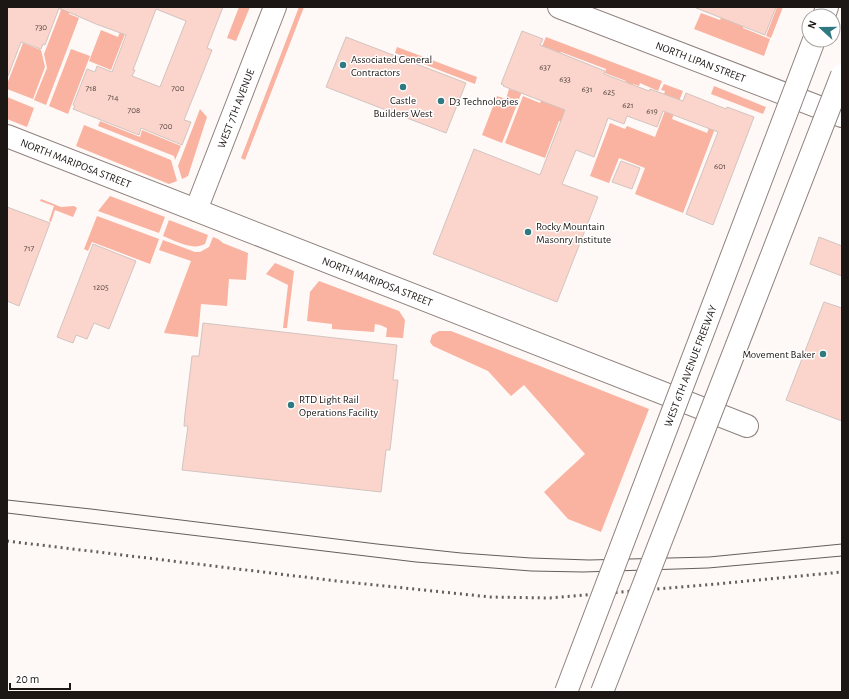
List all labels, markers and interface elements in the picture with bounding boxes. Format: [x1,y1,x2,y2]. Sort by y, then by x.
north arrow [801,8,841,48]
text: N [806,19,819,30]
house number: 730 [35,23,47,32]
street label: NORTH LIPAN STREET [654,40,748,85]
place label: Associated General Contractors [351,54,432,78]
marker: Associated General Contractors [338,60,348,70]
house number: 637 [539,63,551,72]
street label: WEST 7TH AVENUE [216,67,257,150]
house number: 633 [559,75,571,84]
marker: Castle Builders West [398,82,408,92]
house number: 718 [85,84,97,93]
house number: 700 [171,84,185,93]
house number: 631 [581,85,593,94]
house number: 625 [603,88,615,97]
house number: 714 [107,93,119,102]
place label: Castle Builders West [373,95,433,119]
marker: D3 Technologies [436,96,446,106]
place label: D3 Technologies [449,96,518,107]
house number: 621 [622,101,634,110]
house number: 708 [128,106,140,115]
house number: 619 [646,107,658,116]
house number: 700 [159,122,173,131]
street label: NORTH MARIPOSA STREET [19,137,133,190]
house number: 601 [714,162,726,171]
place label: Rocky Mountain Masonry Institute [536,221,611,245]
marker: Rocky Mountain Masonry Institute [523,227,533,237]
house number: 717 [24,244,35,253]
street label: NORTH MARIPOSA STREET [321,255,435,308]
house number: 1205 [93,283,109,292]
street label: WEST 6TH AVENUE FREEWAY [662,303,719,428]
place label: Movement Baker [742,349,815,360]
marker: Movement Baker [818,349,828,359]
place label: RTD Light Rail Operations Facility [299,394,379,418]
marker: RTD Light Rail Operations Facility [286,400,296,410]
scale bar [10,665,70,691]
text: 20 m [16,673,39,685]

